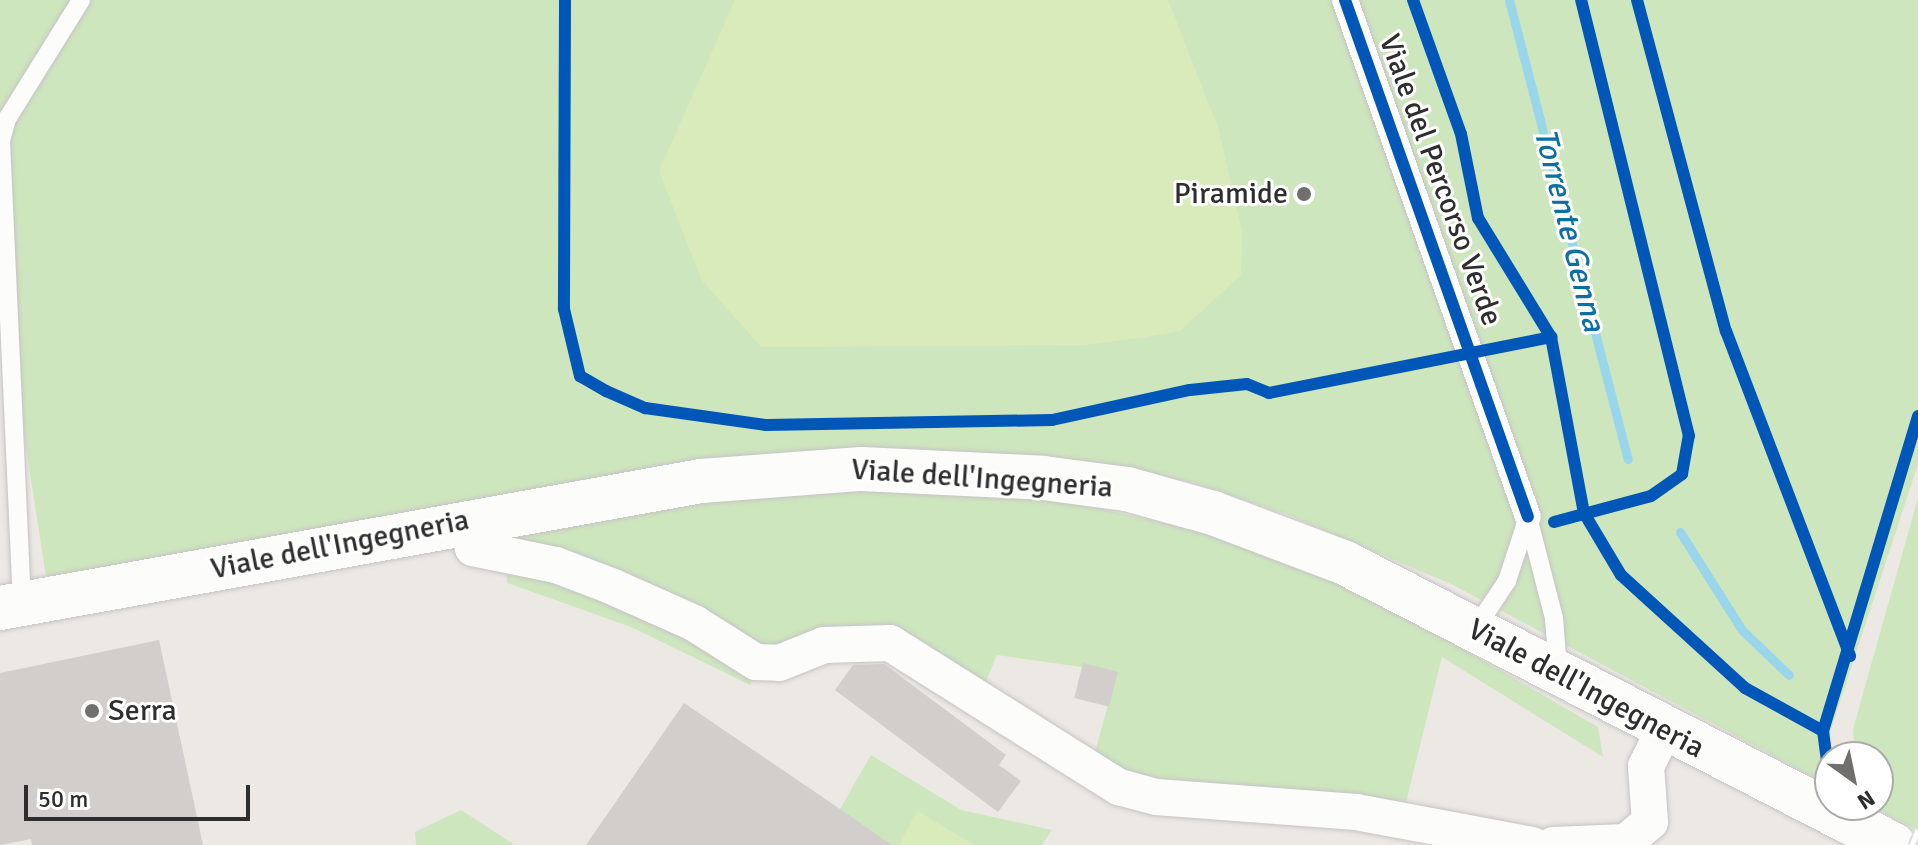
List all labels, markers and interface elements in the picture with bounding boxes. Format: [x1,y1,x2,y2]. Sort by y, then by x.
street label: Viale del Percorso Verde [1371,30,1509,330]
water label: Torrente Genna [1525,125,1613,335]
place label: Piramide [1174,176,1288,212]
marker: Piramide [1295,185,1313,203]
street label: Viale dell'Ingegneria [850,452,1114,506]
street label: Viale dell'Ingegneria [208,502,472,588]
street label: Viale dell'Ingegneria [1462,612,1710,766]
place label: Serra [108,693,177,729]
marker: Serra [83,702,101,720]
north arrow [1814,741,1894,821]
scale bar [28,769,254,819]
text: 50 m [38,784,88,814]
text: N [1852,784,1880,815]

